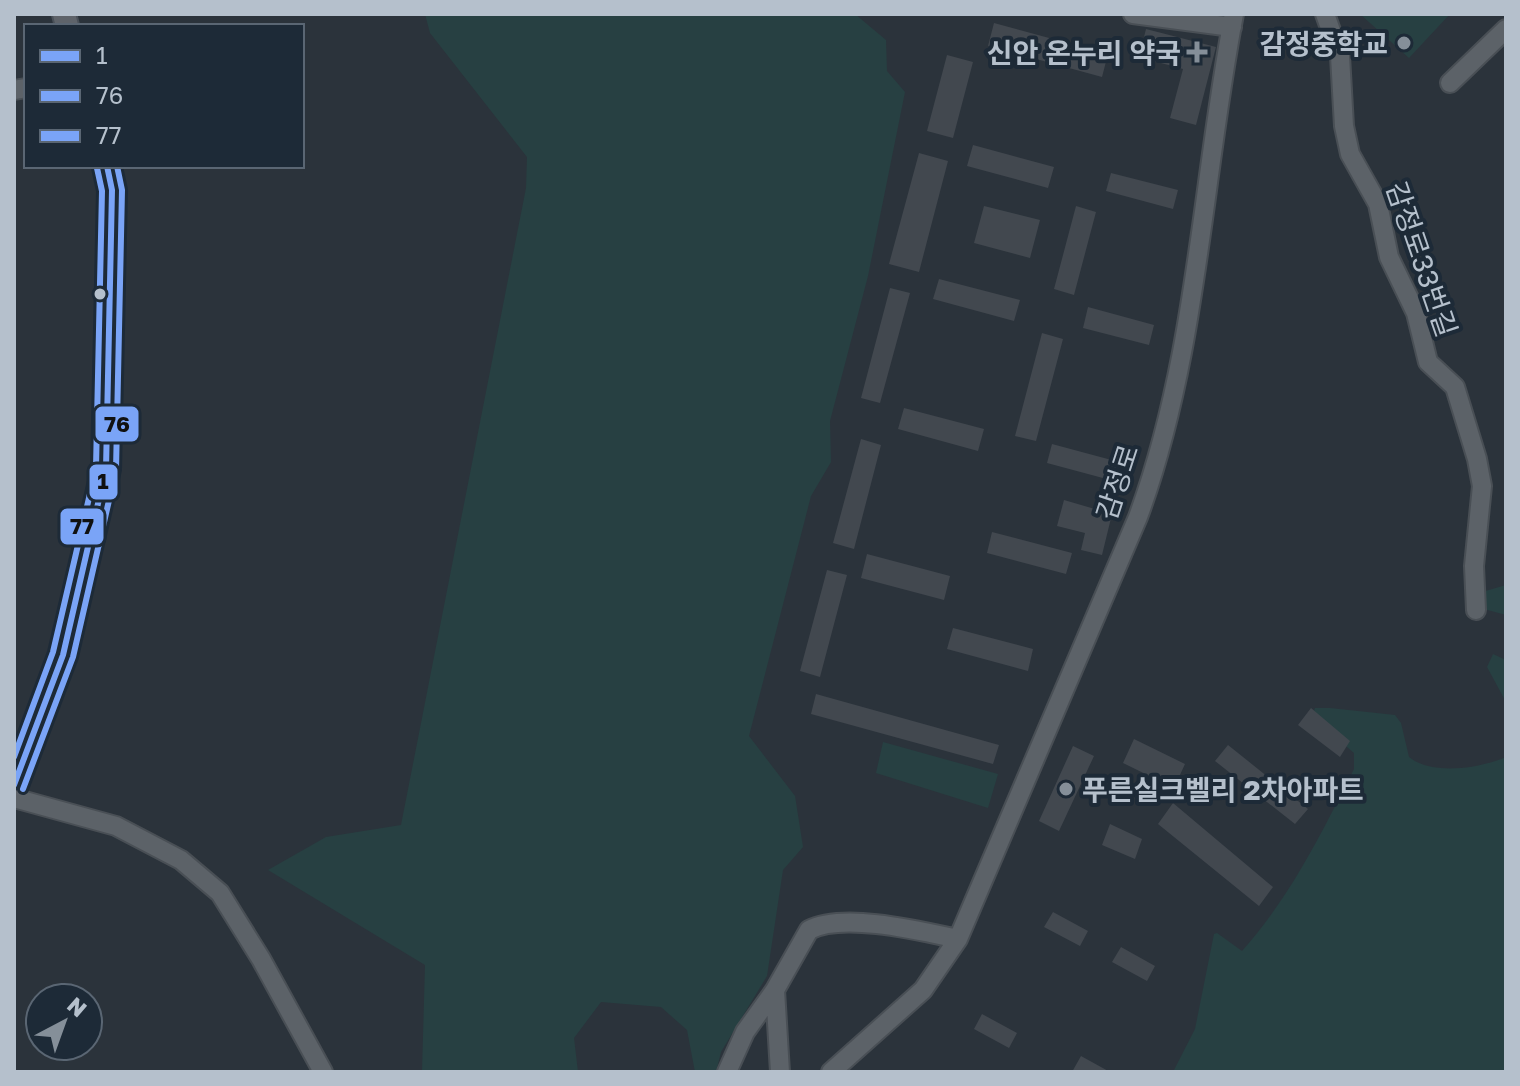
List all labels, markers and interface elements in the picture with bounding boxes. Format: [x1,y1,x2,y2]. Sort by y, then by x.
legend [24,24,304,168]
place label: 감정중학교 [1259,27,1388,60]
marker: 감정중학교 [1395,34,1413,52]
place label: 신안 온누리 약국 [987,36,1181,69]
text: 1 [96,40,108,69]
marker: 신안 온누리 약국 [1188,43,1206,61]
text: 76 [96,80,123,109]
text: 77 [96,120,121,149]
street label: 감정로33번길 [1380,177,1464,341]
unlabelled marker [92,286,108,302]
line badge: 76 [94,405,140,443]
text: 76 [104,410,130,437]
street label: 감정로 [1089,440,1145,524]
line badge: 1 [88,463,119,501]
text: 1 [97,467,109,494]
line badge: 77 [59,507,105,546]
text: 77 [70,512,94,539]
place label: 푸른실크벨리 2차아파트 [1082,773,1364,806]
marker: 푸른실크벨리 2차아파트 [1057,780,1075,798]
north arrow [24,982,104,1062]
text: N [62,991,93,1022]

